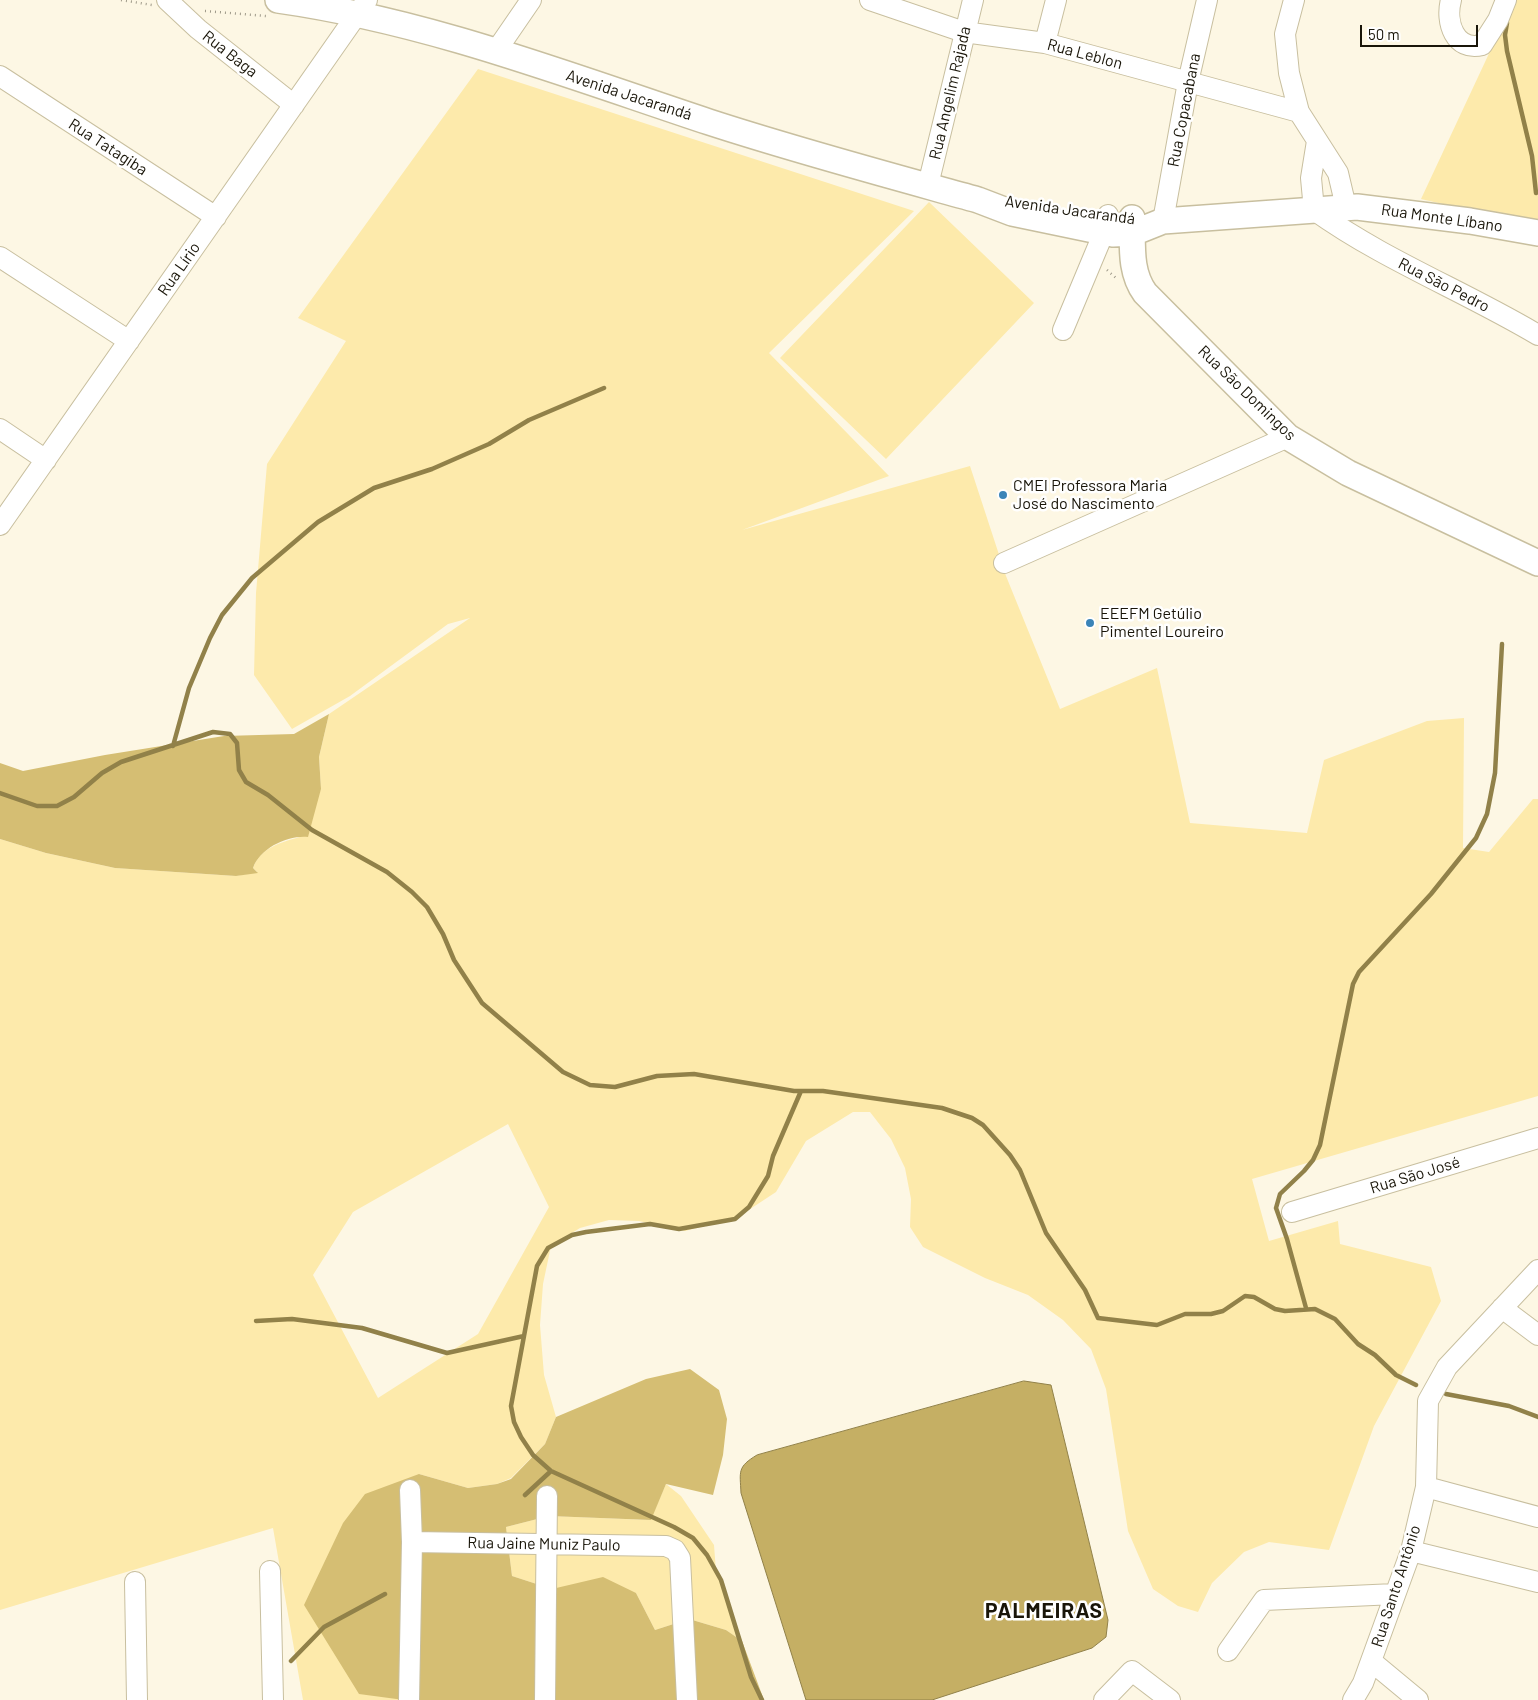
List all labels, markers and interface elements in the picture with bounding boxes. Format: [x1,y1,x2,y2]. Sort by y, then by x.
scale bar [1363,15,1480,47]
street label: Rua Angelim Rajada [925,24,975,162]
text: 50 m [1368,25,1400,43]
street label: Rua Baga [199,27,261,81]
street label: Rua Leblon [1045,35,1125,73]
street label: Rua Copacabana [1164,52,1204,168]
street label: Avenida Jacarandá [564,66,694,124]
street label: Rua Tatagiba [65,114,151,180]
street label: Avenida Jacarandá [1004,191,1136,229]
street label: Rua Monte Líbano [1380,200,1504,236]
street label: Rua Lírio [154,239,204,299]
street label: Rua São Pedro [1395,254,1493,316]
street label: Rua São Domingos [1194,341,1300,445]
place label: CMEI Professora Maria José do Nascimento [1013,476,1167,514]
marker: CMEI Professora Maria José do Nascimento [997,489,1009,501]
place label: EEEFM Getúlio Pimentel Loureiro [1100,604,1224,642]
marker: EEEFM Getúlio Pimentel Loureiro [1084,617,1096,629]
street label: Rua São José [1368,1152,1462,1198]
street label: Rua Santo Antônio [1367,1523,1425,1649]
street label: Rua Jaine Muniz Paulo [467,1533,621,1555]
district label: PALMEIRAS [984,1598,1104,1624]

